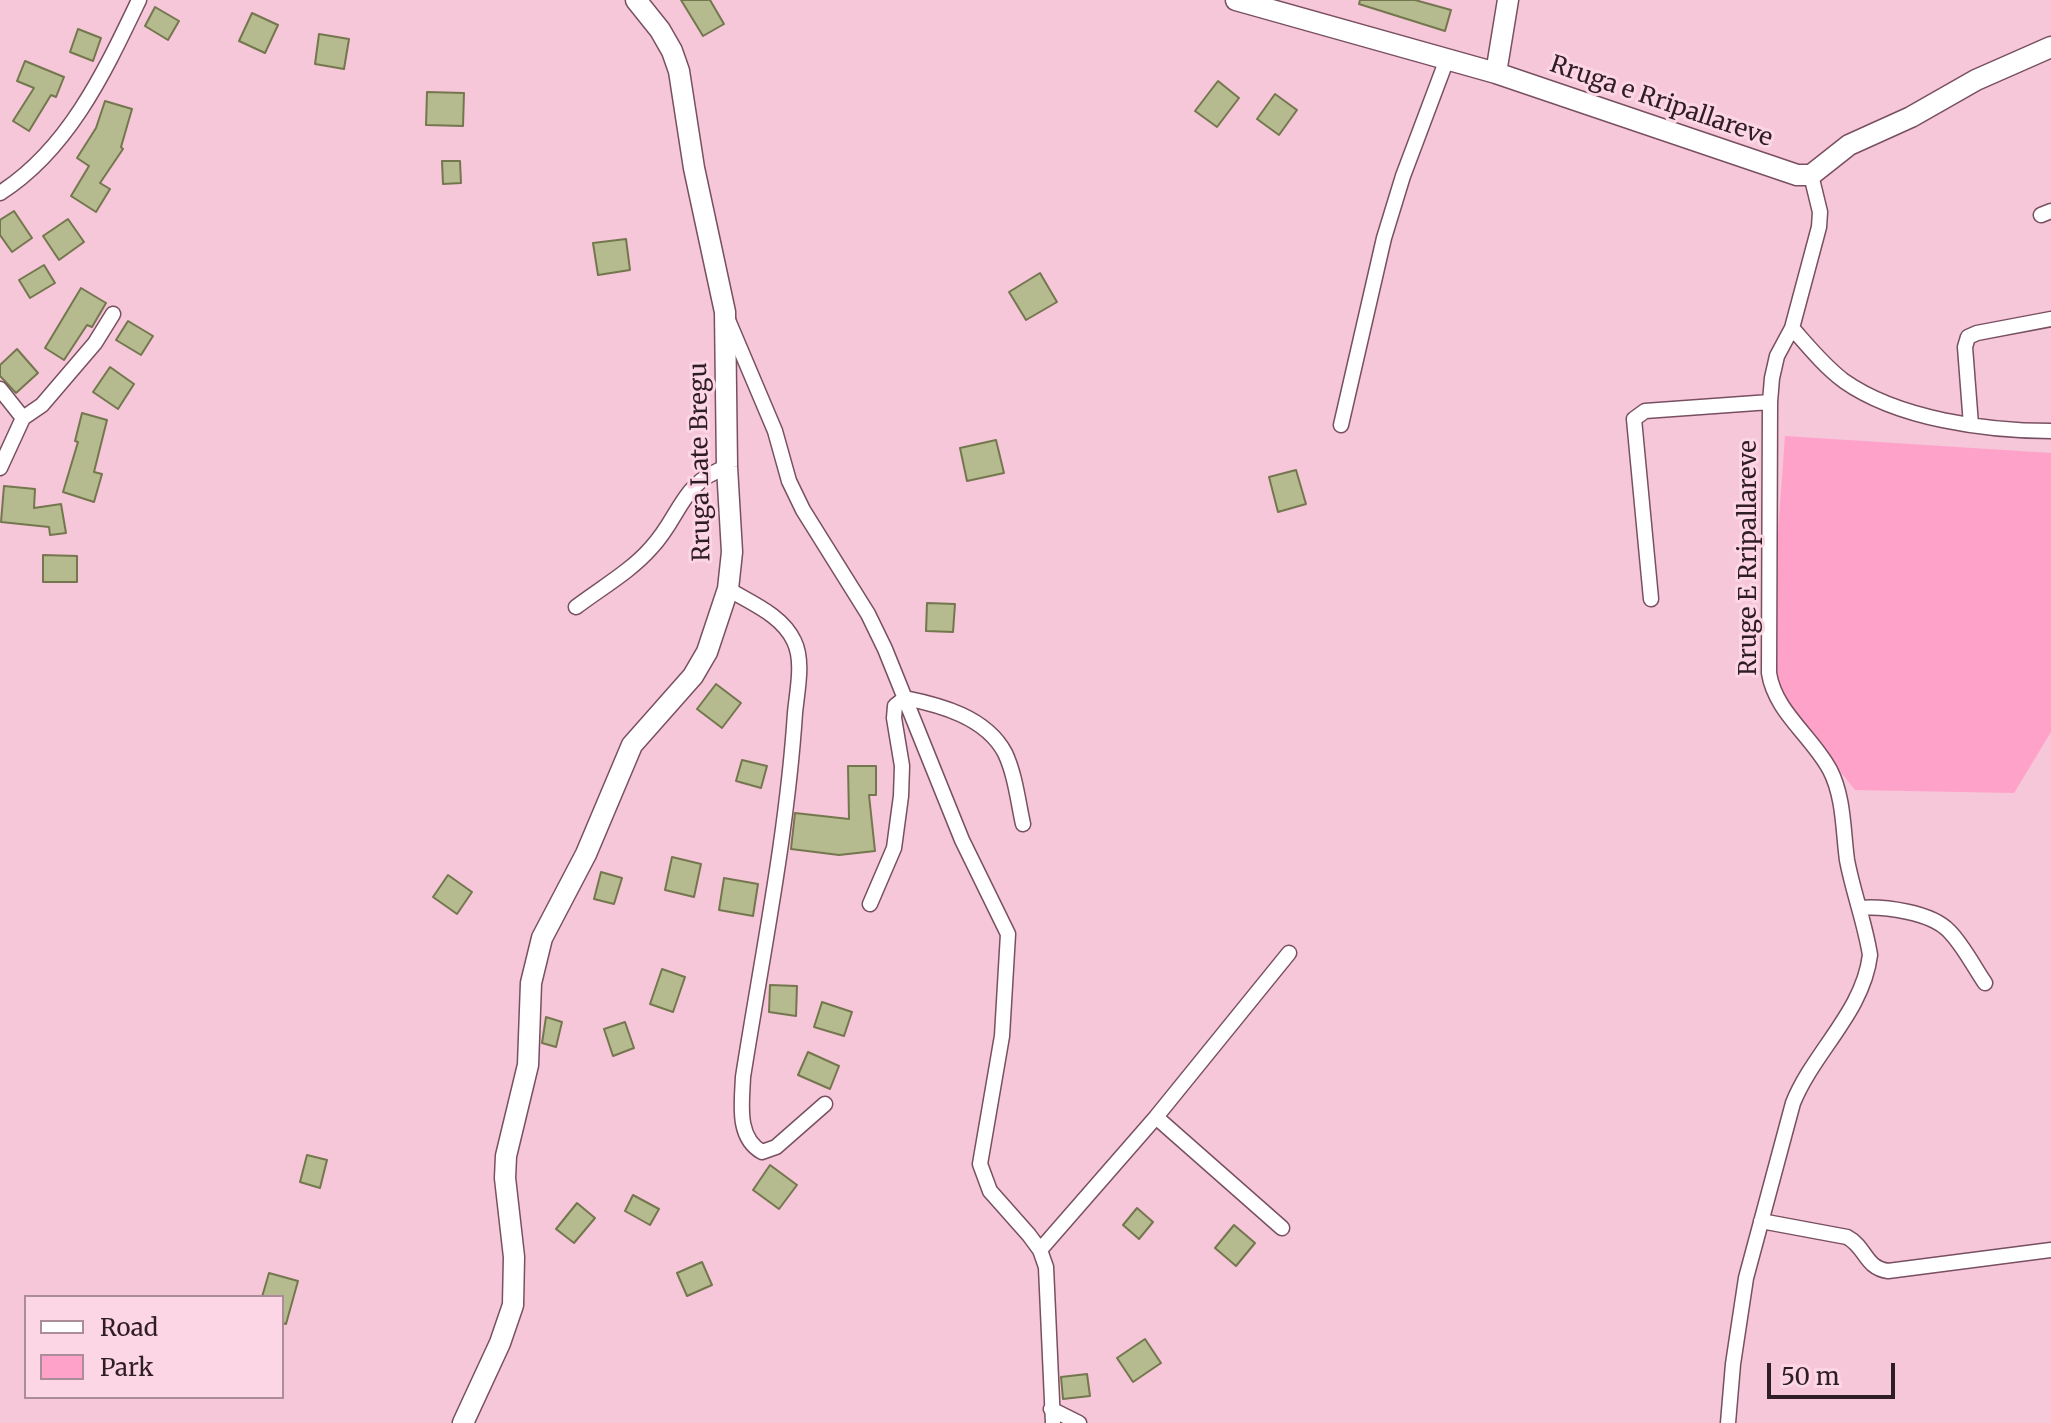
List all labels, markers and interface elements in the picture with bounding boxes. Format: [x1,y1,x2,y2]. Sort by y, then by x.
street label: Rruga e Rripallareve [1546,50,1776,154]
street label: Rruga Late Bregu [685,362,717,562]
street label: Rruge E Rripallareve [1735,440,1763,676]
legend [24,1295,284,1399]
text: Road [100,1312,158,1343]
scale bar [1771,1347,1899,1397]
text: Park [100,1352,153,1383]
text: 50 m [1781,1361,1840,1392]

